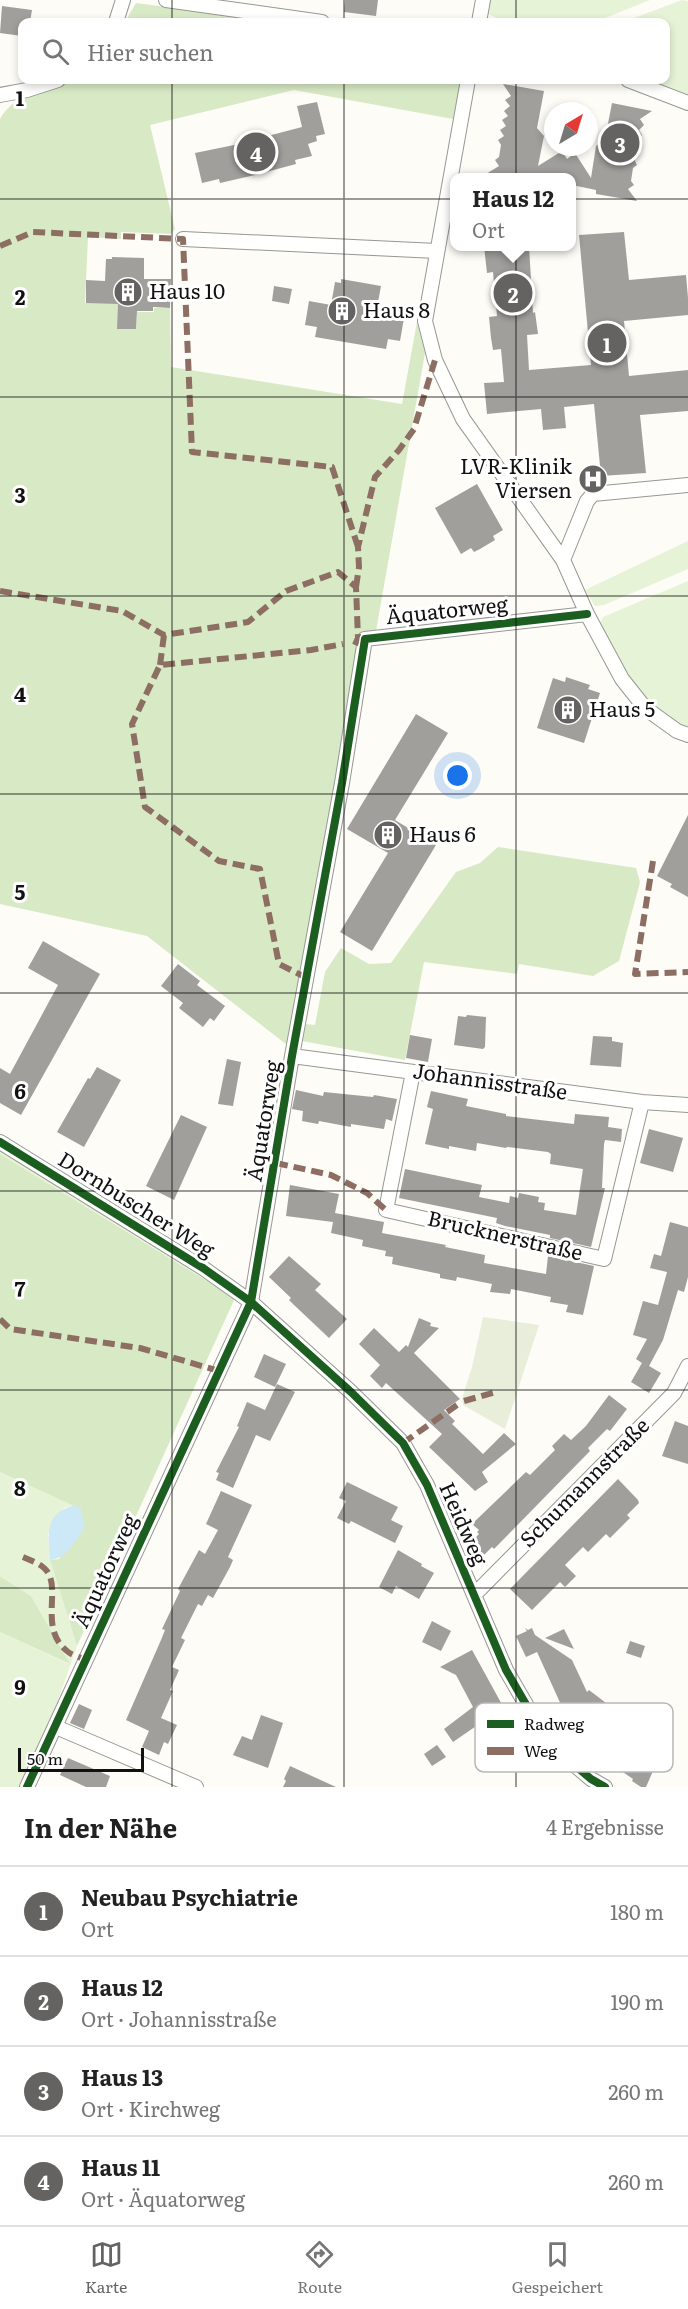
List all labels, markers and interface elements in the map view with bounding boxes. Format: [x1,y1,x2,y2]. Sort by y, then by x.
search box [18,18,670,84]
icon: search [39,35,72,68]
text: Hier suchen [87,35,214,68]
text: 1 [16,82,24,112]
north arrow [544,102,598,156]
pin: 3 [600,120,640,166]
pin: 4 [236,130,276,174]
popup [450,173,576,251]
text: Haus 12 [472,181,554,214]
text: Ort [472,214,505,244]
pin: 2 [494,270,532,316]
place label: Haus 10 [149,274,225,305]
building icon: Haus 10 [112,276,144,308]
text: 2 [15,281,26,311]
place label: Haus 8 [363,293,430,324]
building icon: Haus 8 [326,295,358,327]
pin: 1 [588,320,626,366]
place label: LVR-Klinik Viersen [460,449,572,504]
hospital icon: LVR-Klinik Viersen [577,463,609,495]
text: 3 [14,479,26,509]
street label: Äquatorweg [384,587,510,630]
text: 4 [14,678,26,708]
place label: Haus 5 [589,692,655,723]
building icon: Haus 5 [552,694,584,726]
your location [443,761,472,790]
place label: Haus 6 [409,817,476,848]
building icon: Haus 6 [372,819,404,851]
text: 5 [15,876,26,906]
street label: Johannisstraße [411,1053,570,1106]
street label: Äquatorweg [237,1057,286,1184]
text: 6 [14,1075,26,1105]
street label: Dornbuscher Weg [53,1142,222,1264]
street label: Brucknerstraße [425,1201,586,1266]
text: 7 [15,1273,26,1303]
street label: Schumannstraße [511,1409,655,1553]
text: 8 [14,1472,26,1502]
street label: Heidweg [433,1476,497,1570]
street label: Äquatorweg [64,1508,144,1632]
text: 9 [14,1671,26,1701]
legend [475,1703,673,1772]
text: Radweg [524,1711,584,1735]
text: Weg [524,1738,557,1762]
scale bar [18,1745,144,1772]
text: 50 m [27,1746,63,1770]
text: In der Nähe [24,1807,177,1846]
text: 4 Ergebnisse [546,1811,664,1841]
text: Neubau Psychiatrie [81,1880,298,1913]
text: 1 [39,1896,48,1926]
text: 180 m [610,1896,664,1926]
text: Ort [81,1913,114,1943]
text: Haus 12 [81,1970,163,2003]
text: 2 [38,1986,49,2016]
text: 190 m [610,1986,664,2016]
text: Ort · Johannisstraße [81,2003,277,2033]
text: Haus 13 [81,2060,163,2093]
text: 3 [38,2076,49,2106]
text: 260 m [608,2076,664,2106]
text: Ort · Kirchweg [81,2093,220,2123]
text: Haus 11 [81,2150,160,2183]
text: 4 [37,2166,50,2196]
text: 260 m [608,2166,664,2196]
text: Ort · Äquatorweg [81,2183,245,2213]
tab: Karte [85,2238,127,2298]
tab: Route [297,2238,342,2298]
tab: Gespeichert [512,2238,603,2298]

